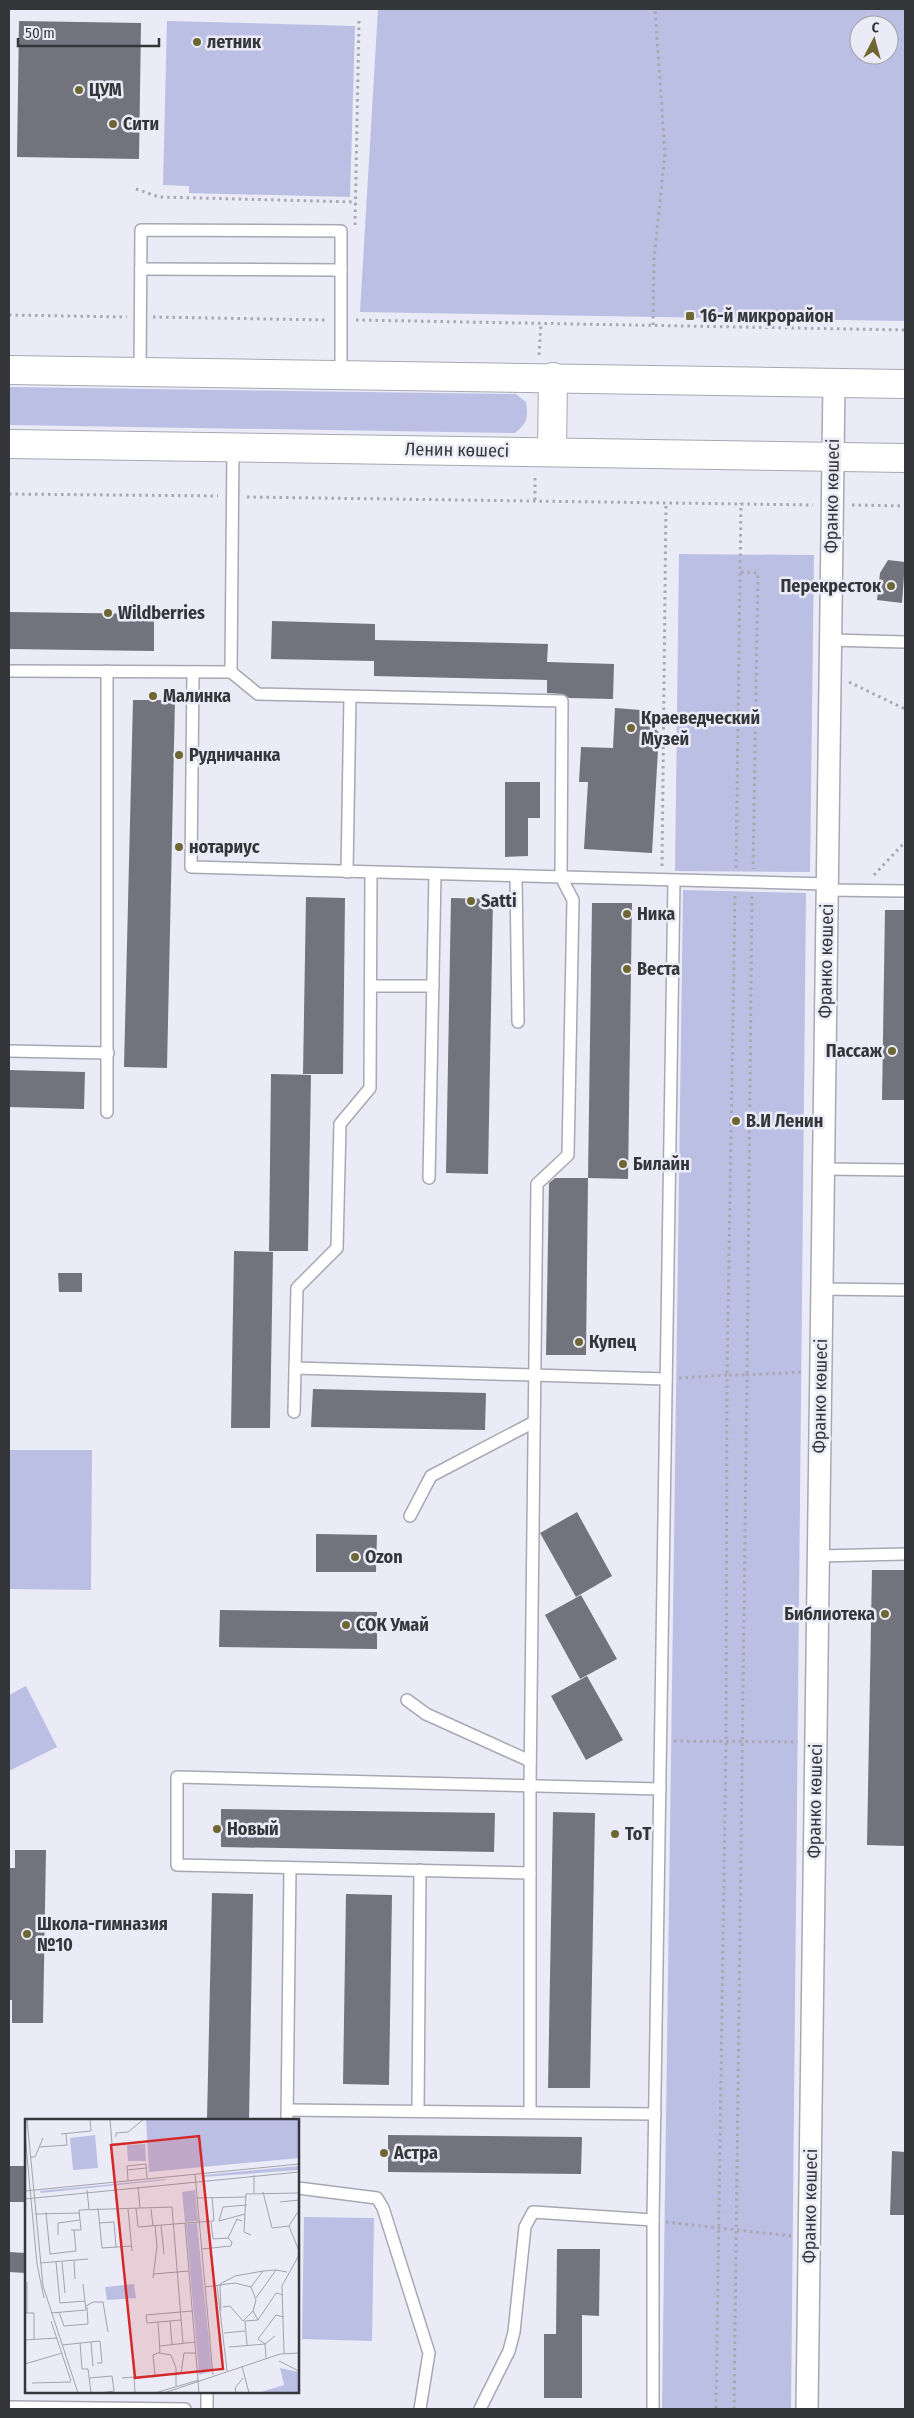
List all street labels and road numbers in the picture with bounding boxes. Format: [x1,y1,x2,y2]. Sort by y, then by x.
street label: Ленин көшесі [405,438,509,462]
street label: Франко көшесі [820,438,844,554]
street label: Франко көшесі [814,903,838,1019]
street label: Франко көшесі [808,1338,832,1454]
street label: Франко көшесі [803,1743,827,1859]
street label: Франко көшесі [798,2148,822,2264]

